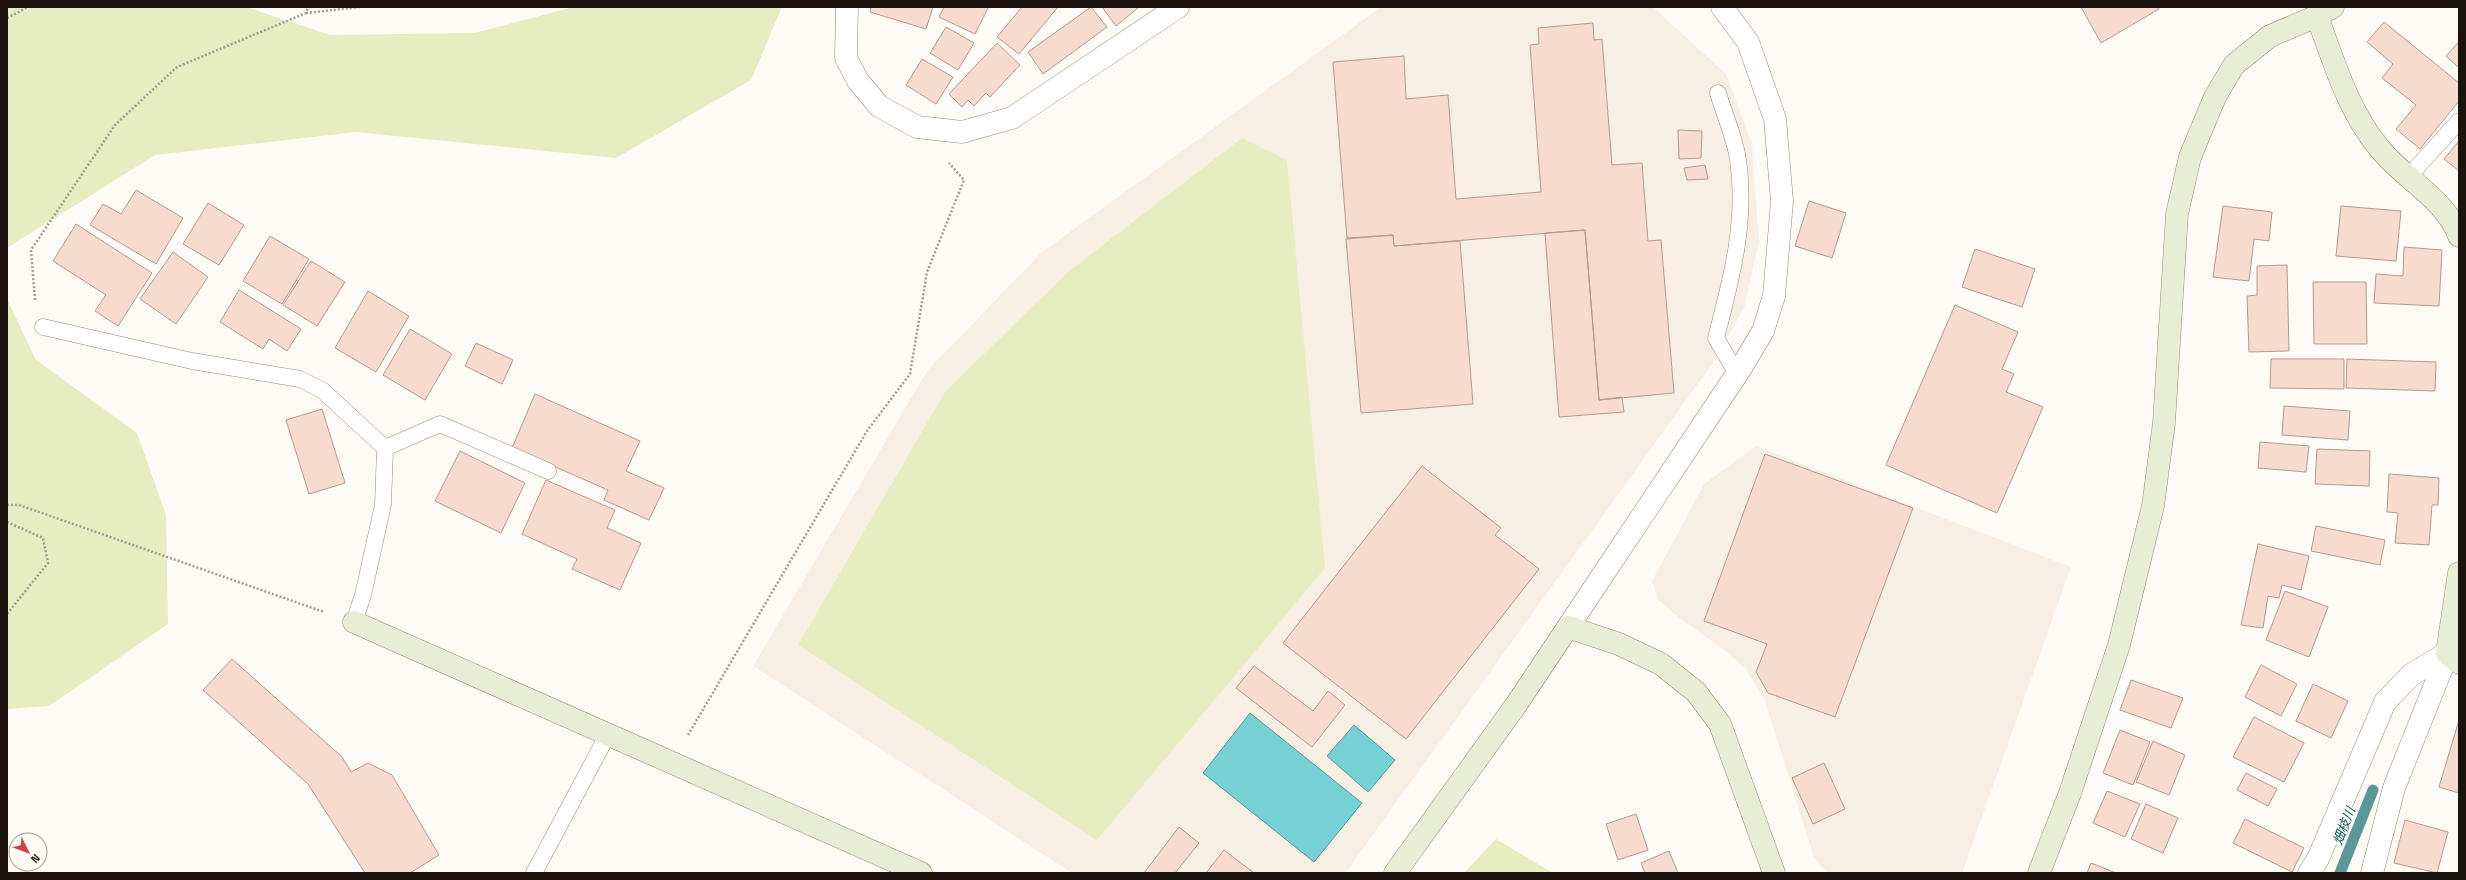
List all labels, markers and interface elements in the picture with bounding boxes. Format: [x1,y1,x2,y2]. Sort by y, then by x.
water label: 畑枝川 [2329,803,2360,847]
north arrow [8,832,48,872]
text: N [28,851,43,866]

